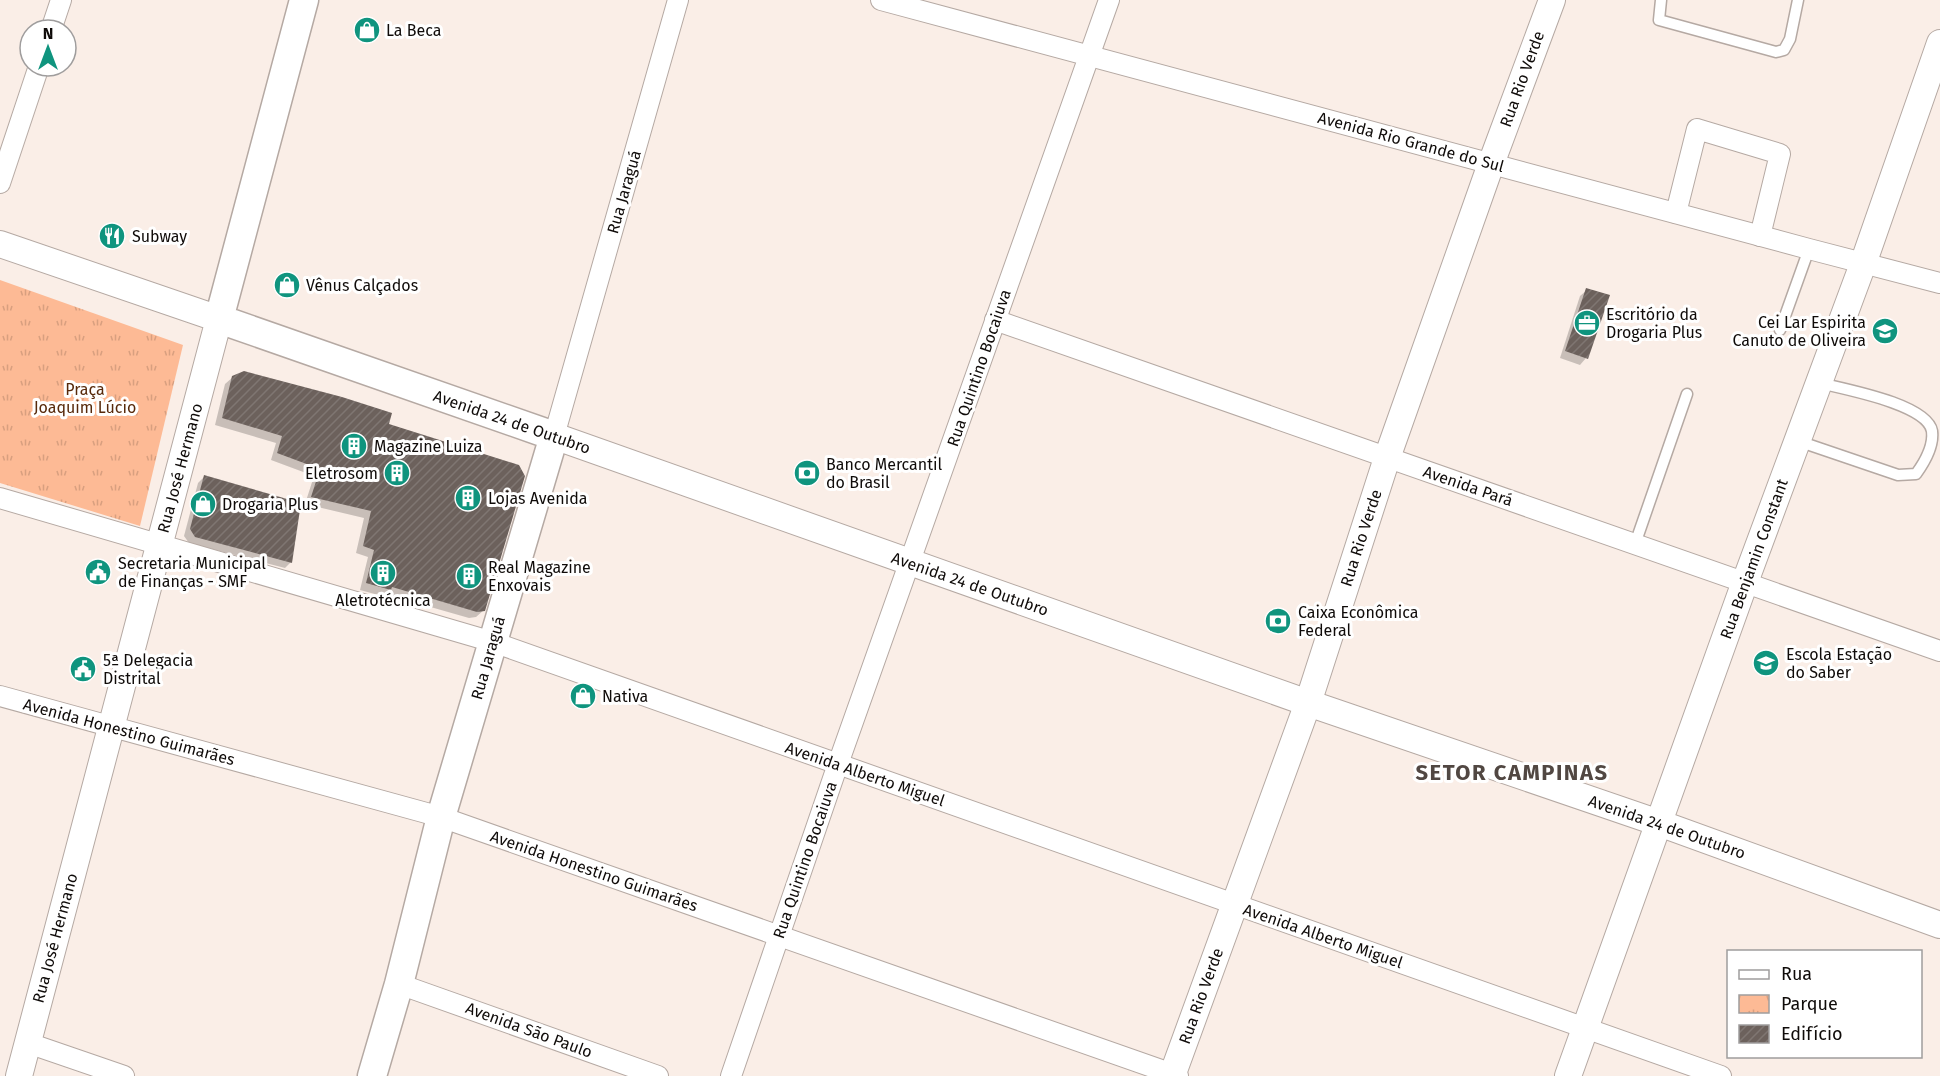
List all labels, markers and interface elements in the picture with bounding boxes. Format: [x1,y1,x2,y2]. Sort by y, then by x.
shop icon: La Beca [352,15,382,45]
north arrow [18,18,78,78]
place label: La Beca [386,21,441,40]
text: N [43,24,53,43]
street label: Rua Rio Verde [1496,28,1548,130]
street label: Avenida Rio Grande do Sul [1316,108,1507,176]
street label: Rua Jaraguá [603,148,645,236]
restaurant icon: Subway [97,221,127,251]
place label: Subway [132,227,187,246]
shop icon: Vênus Calçados [272,270,302,300]
place label: Vênus Calçados [306,276,418,296]
street label: Rua Quintino Bocaiuva [943,287,1015,449]
place label: Escritório da Drogaria Plus [1606,305,1702,342]
office icon: Escritório da Drogaria Plus [1572,308,1602,338]
place label: Cei Lar Espirita Canuto de Oliveira [1733,313,1866,350]
school or university icon: Cei Lar Espirita Canuto de Oliveira [1870,316,1900,346]
park label: Praça Joaquim Lúcio [34,380,136,417]
street label: Avenida 24 de Outubro [431,386,593,458]
street label: Rua José Hermano [154,401,206,535]
building icon: Magazine Luiza [339,431,369,461]
place label: Magazine Luiza [374,437,483,456]
place label: Banco Mercantil do Brasil [826,455,942,492]
building icon: Eletrosom [382,458,412,488]
bank icon: Banco Mercantil do Brasil [792,458,822,488]
street label: Avenida Pará [1421,462,1515,510]
place label: Eletrosom [305,464,378,483]
street label: Rua Benjamin Constant [1716,476,1792,642]
building icon: Lojas Avenida [453,483,483,513]
street label: Rua Rio Verde [1336,487,1386,589]
shop icon: Drogaria Plus [188,489,218,519]
place label: Lojas Avenida [488,489,588,508]
place label: Drogaria Plus [222,495,318,514]
street label: Avenida 24 de Outubro [889,548,1051,620]
place label: Secretaria Municipal de Finanças - SMF [118,554,266,592]
public building icon: Secretaria Municipal de Finanças - SMF [83,557,113,587]
building icon: Aletrotécnica [368,558,398,588]
place label: Real Magazine Enxovais [488,558,591,595]
building icon: Real Magazine Enxovais [454,561,484,591]
place label: Aletrotécnica [335,591,431,610]
place label: Caixa Econômica Federal [1298,603,1419,640]
bank icon: Caixa Econômica Federal [1263,606,1293,636]
street label: Rua Jaraguá [467,614,509,702]
place label: Escola Estação do Saber [1786,645,1892,682]
school or university icon: Escola Estação do Saber [1751,648,1781,678]
place label: 5ª Delegacia Distrital [103,651,193,688]
public building icon: 5ª Delegacia Distrital [68,654,98,684]
shop icon: Nativa [568,681,598,711]
place label: Nativa [602,687,648,706]
street label: Avenida Honestino Guimarães [21,695,237,769]
street label: Avenida Alberto Miguel [783,738,947,810]
district label: SETOR CAMPINAS [1416,759,1608,786]
street label: Rua Quintino Bocaiuva [769,779,841,941]
street label: Avenida 24 de Outubro [1586,791,1748,863]
street label: Avenida Honestino Guimarães [488,827,700,915]
street label: Rua José Hermano [29,871,81,1005]
street label: Avenida Alberto Miguel [1241,900,1405,972]
street label: Rua Rio Verde [1175,945,1227,1047]
legend [1727,950,1922,1058]
text: Rua [1781,963,1812,985]
text: Parque [1781,993,1838,1015]
street label: Avenida São Paulo [463,998,595,1062]
text: Edifício [1781,1023,1843,1045]

